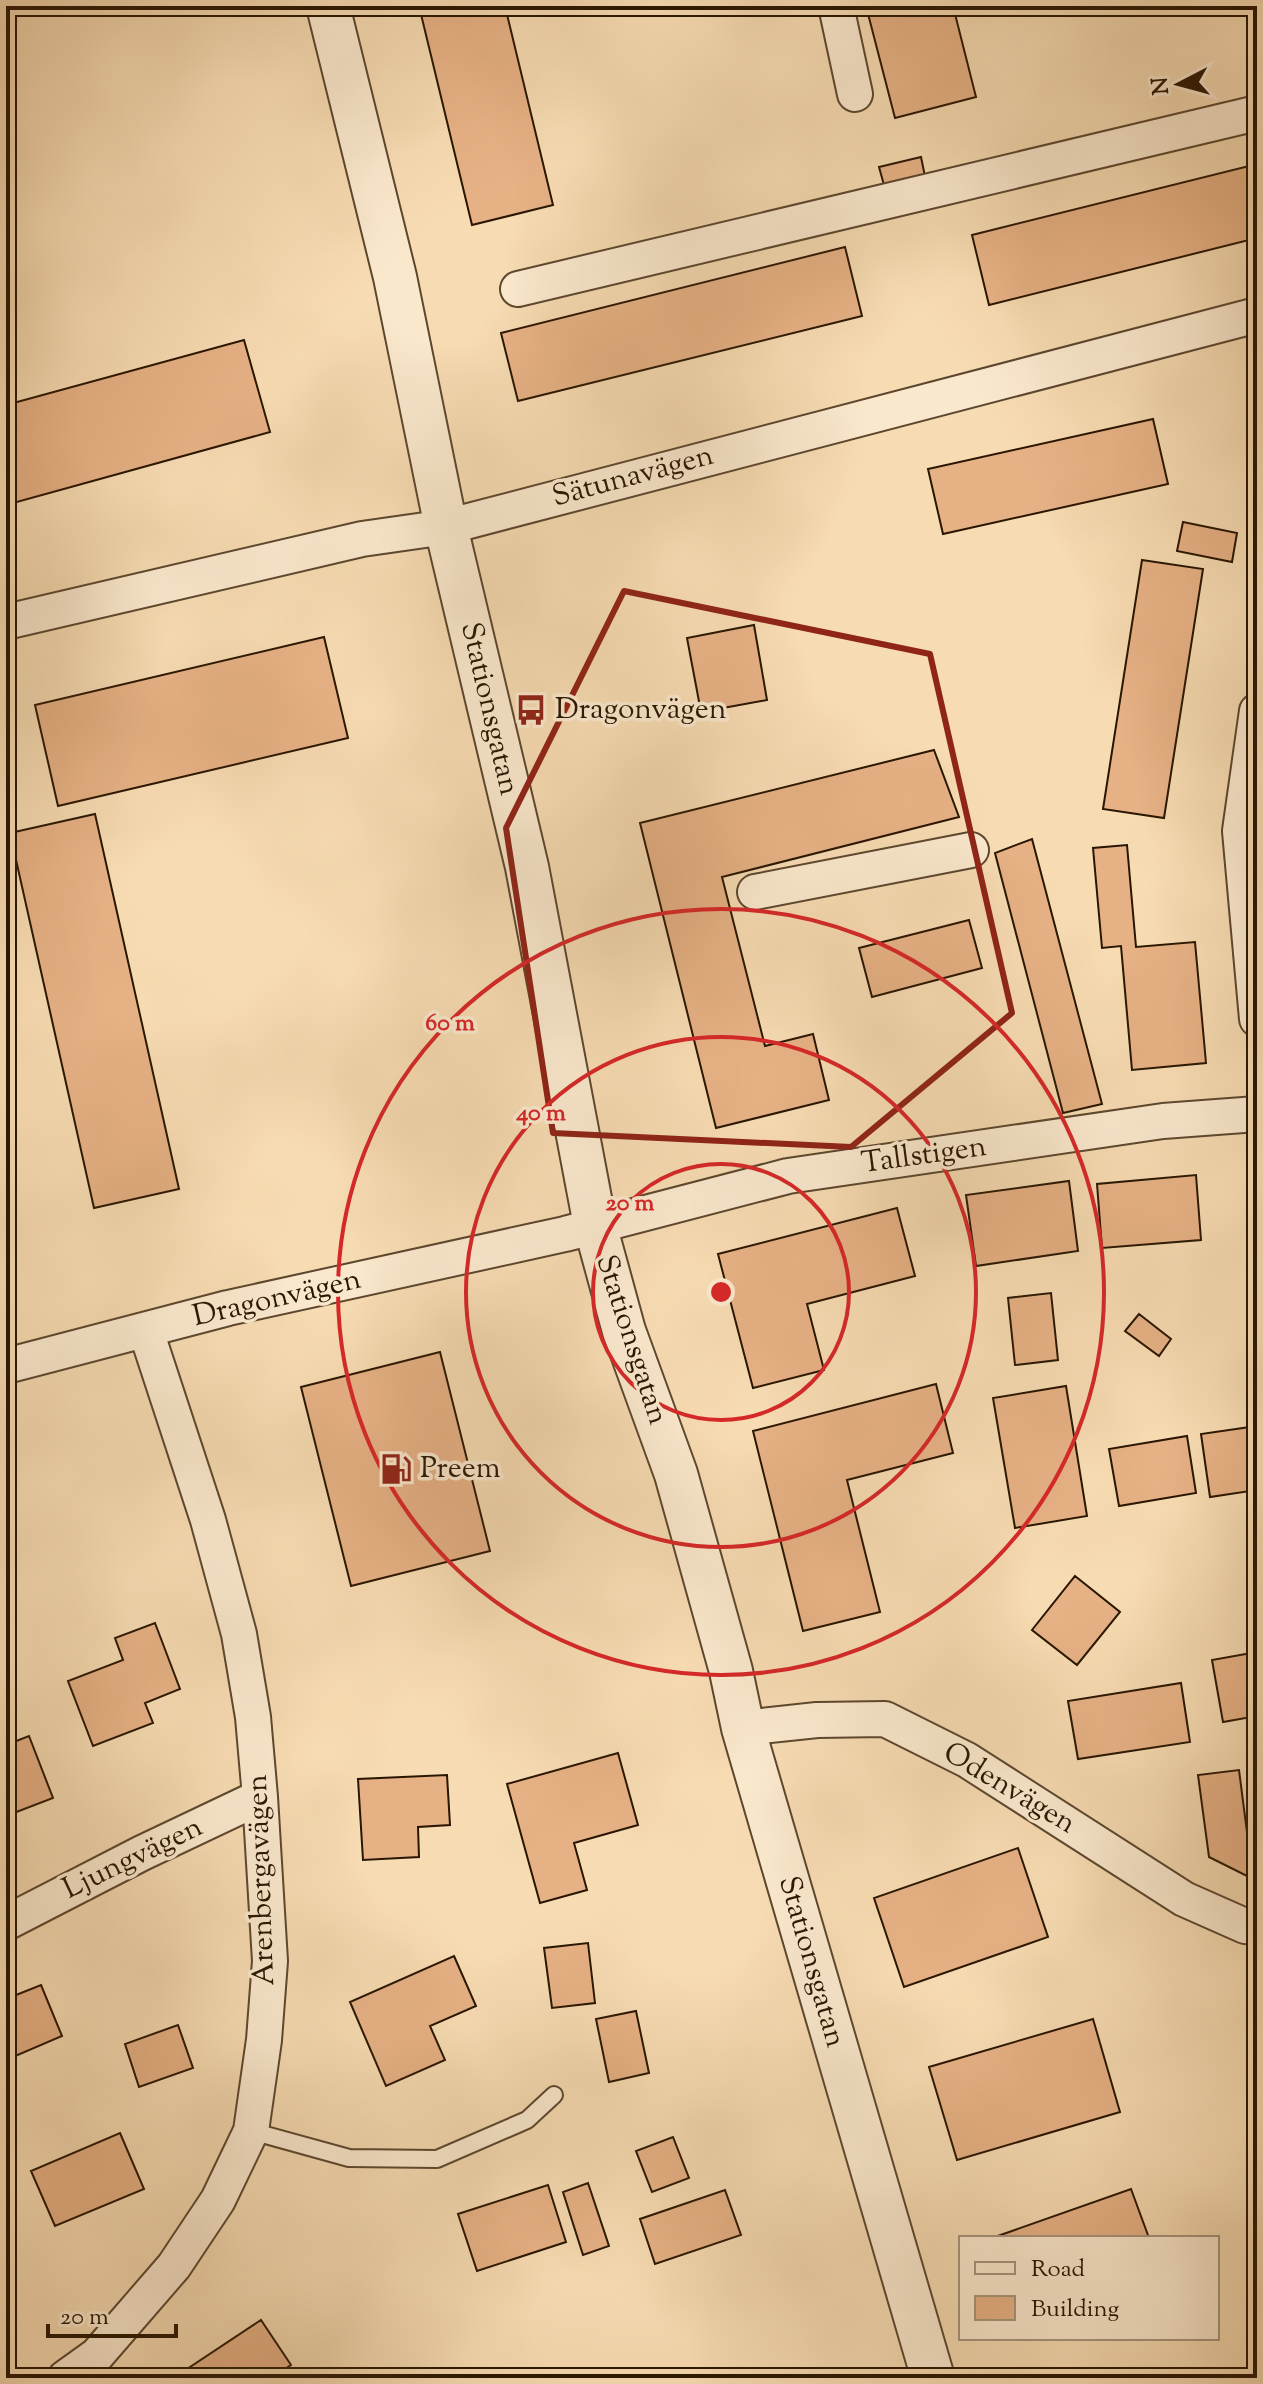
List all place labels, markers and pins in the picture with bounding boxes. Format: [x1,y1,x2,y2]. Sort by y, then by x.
place label: Dragonvägen [555,689,727,732]
bus stop icon: Dragonvägen [514,693,548,727]
centre of rings [707,1278,735,1306]
place label: Preem [420,1448,501,1491]
fuel station icon: Preem [379,1452,413,1486]

